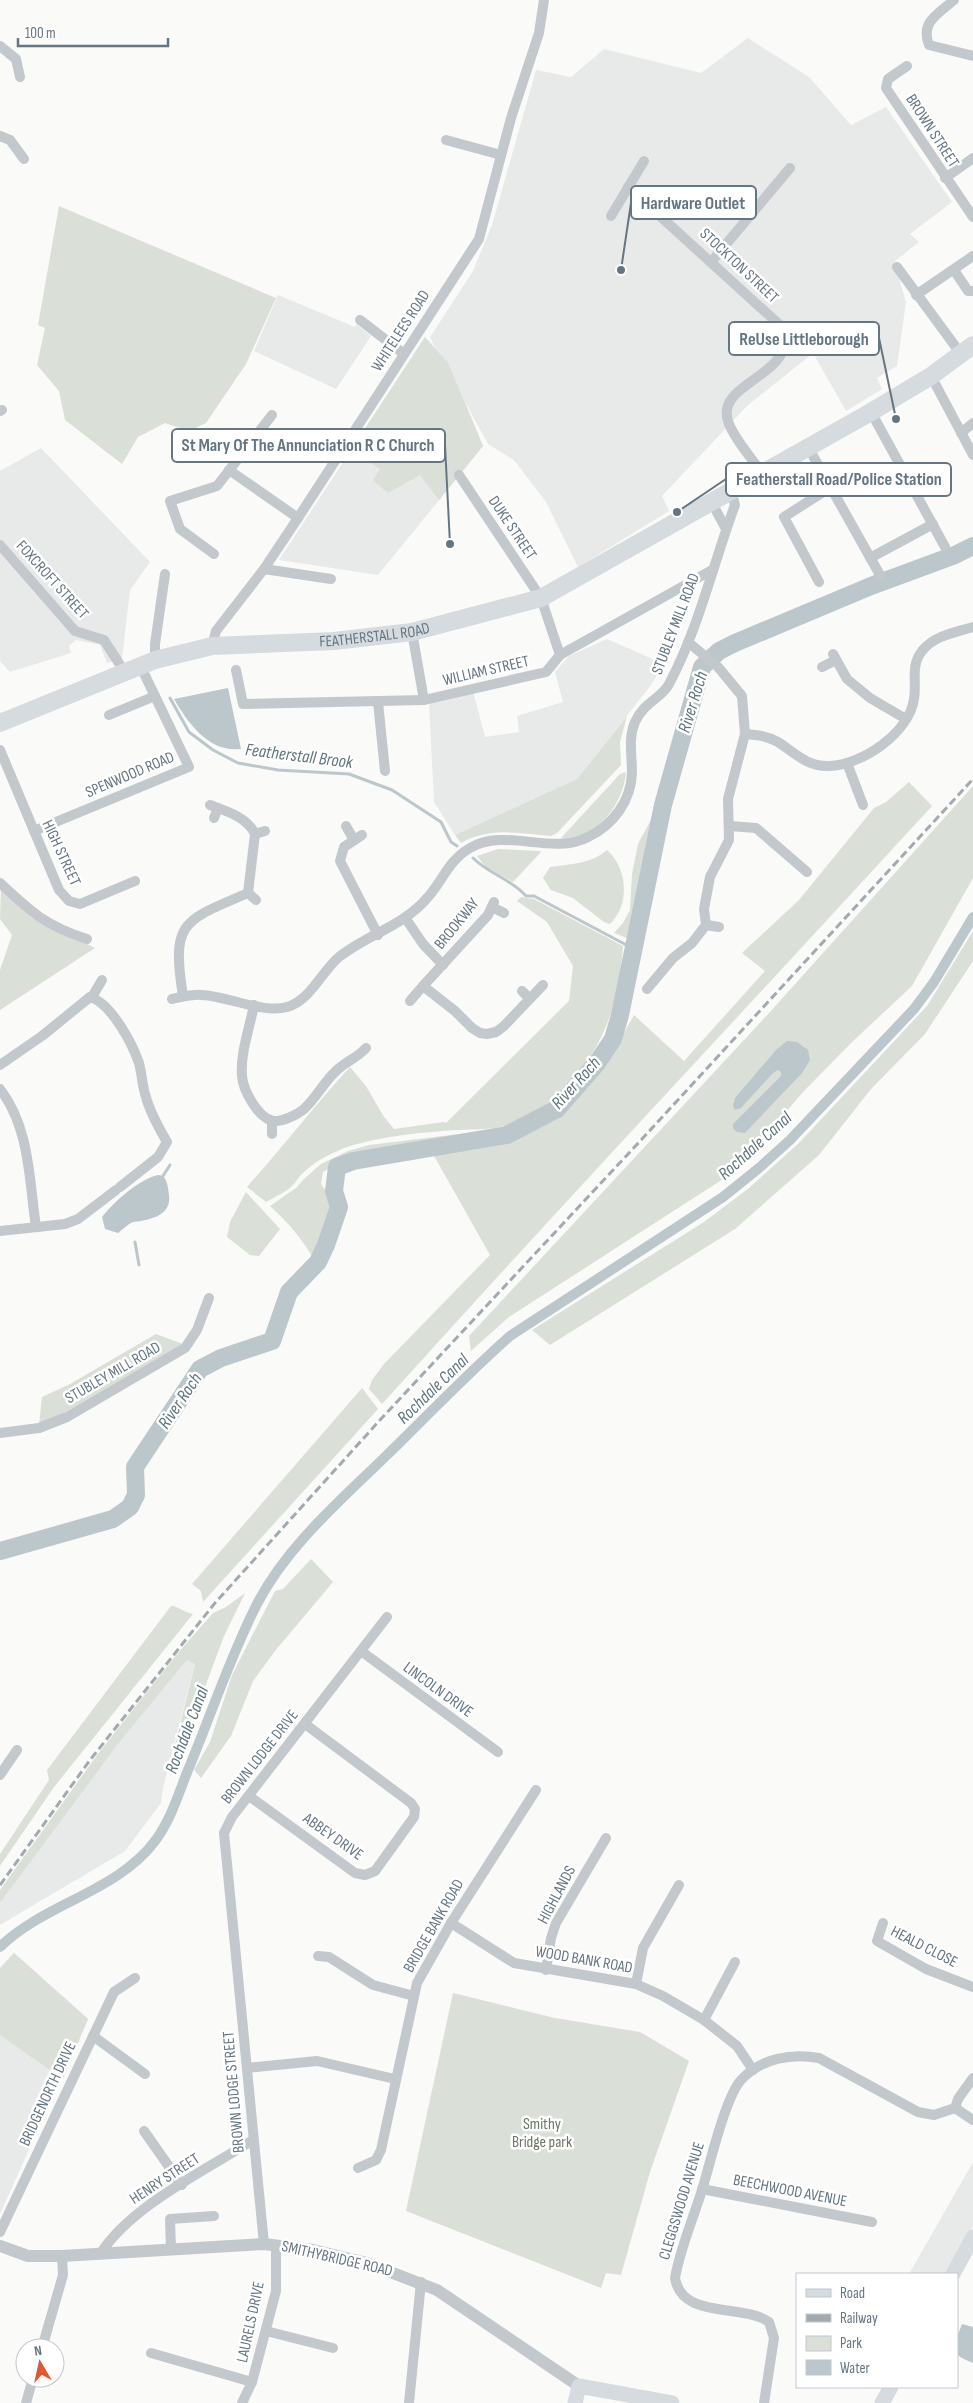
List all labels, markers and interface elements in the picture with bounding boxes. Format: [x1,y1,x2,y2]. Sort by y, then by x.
scale bar [18,15,168,47]
text: 100 m [25,24,56,43]
street label: BROWN STREET [901,91,963,172]
callout: Hardware Outlet [631,186,756,219]
text: Hardware Outlet [641,193,745,214]
street label: STOCKTON STREET [696,225,783,308]
street label: WHITELEES ROAD [368,287,434,375]
callout: ReUse Littleborough [729,322,879,355]
text: ReUse Littleborough [739,329,869,350]
callout: St Mary Of The Annunciation R C Church [172,429,445,462]
text: St Mary Of The Annunciation R C Church [182,435,434,456]
callout: Featherstall Road/Police Station [726,463,951,496]
text: Featherstall Road/Police Station [736,469,942,490]
street label: DUKE STREET [484,493,540,564]
street label: FOXCROFT STREET [12,537,92,623]
street label: STUBLEY MILL ROAD [648,571,704,677]
street label: FEATHERSTALL ROAD [319,618,432,651]
street label: WILLIAM STREET [441,652,531,690]
water label: River Roch [674,668,712,735]
water label: Featherstall Brook [244,739,355,773]
street label: SPENWOOD ROAD [83,748,177,802]
street label: HIGH STREET [38,817,85,889]
street label: BROOKWAY [431,894,484,953]
water label: River Roch [547,1052,605,1113]
water label: Rochdale Canal [714,1107,797,1184]
street label: STUBLEY MILL ROAD [62,1338,164,1408]
water label: Rochdale Canal [393,1349,474,1428]
water label: River Roch [154,1369,207,1433]
street label: LINCOLN DRIVE [399,1658,477,1722]
water label: Rochdale Canal [161,1683,213,1776]
street label: BROWN LODGE DRIVE [217,1706,303,1808]
street label: ABBEY DRIVE [298,1809,367,1865]
street label: HIGHLANDS [534,1863,580,1927]
street label: BRIDGE BANK ROAD [400,1876,468,1976]
street label: HEALD CLOSE [887,1922,961,1972]
street label: WOOD BANK ROAD [534,1942,634,1978]
street label: BROWN LODGE STREET [219,2030,249,2154]
street label: BRIDGENORTH DRIVE [16,2039,80,2149]
park label: Smithy Bridge park [512,2115,572,2152]
street label: CLEGGSWOOD AVENUE [655,2140,709,2262]
street label: HENRY STREET [126,2149,204,2209]
street label: BEECHWOOD AVENUE [732,2171,848,2211]
street label: SMITHYBRIDGE ROAD [280,2237,395,2281]
legend [796,2273,958,2388]
street label: LAURELS DRIVE [233,2280,269,2364]
text: Road [840,2284,865,2303]
text: Railway [840,2309,878,2328]
text: Park [840,2334,862,2353]
north arrow [15,2338,65,2388]
text: N [33,2342,43,2360]
text: Water [840,2359,871,2378]

